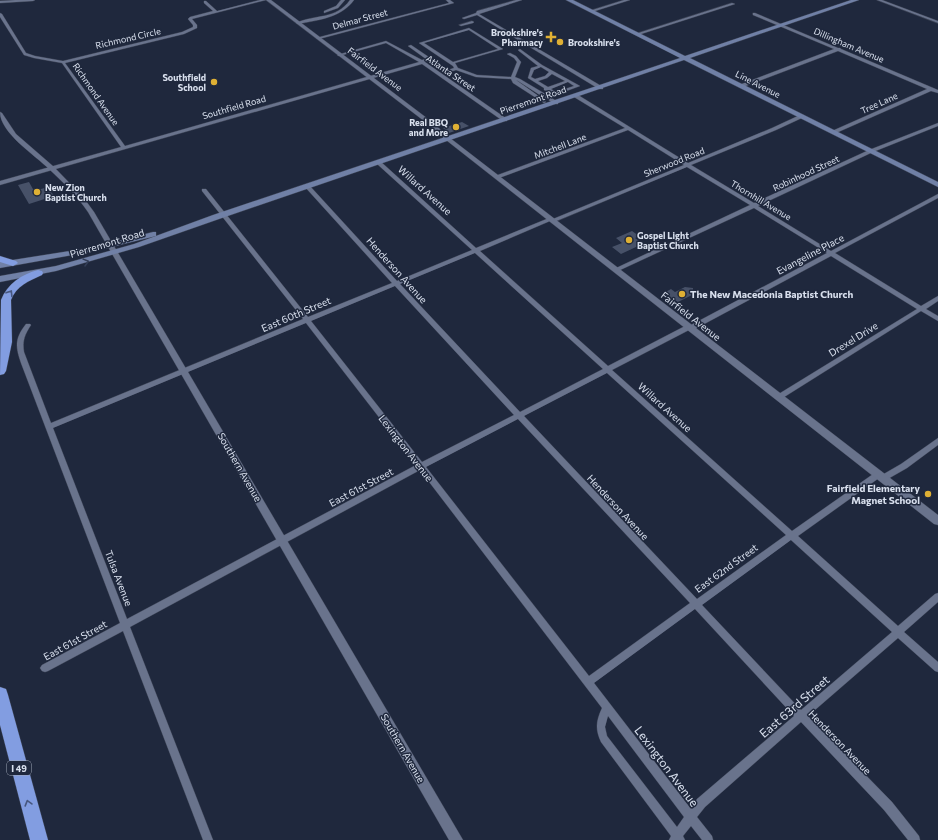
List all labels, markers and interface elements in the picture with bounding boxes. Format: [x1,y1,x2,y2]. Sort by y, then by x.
street label: Delmar Street [331,6,389,32]
street label: Richmond Circle [94,25,162,51]
street label: Dillingham Avenue [812,25,886,65]
place label: Brookshire's Pharmacy [491,27,543,48]
marker: Brookshire's Pharmacy [546,32,556,42]
marker: Brookshire's [555,37,565,47]
place label: Brookshire's [568,37,620,48]
street label: Fairfield Avenue [346,45,405,93]
street label: Atlanta Street [424,52,478,94]
street label: Richmond Avenue [70,61,122,127]
street label: Line Avenue [734,68,783,100]
place label: Southfield School [162,72,206,93]
marker: Southfield School [209,77,219,87]
street label: Pierremont Road [498,84,568,116]
street label: Tree Lane [859,90,899,116]
street label: Southfield Road [201,93,267,121]
place label: Real BBQ and More [409,117,448,138]
marker: Real BBQ and More [451,122,461,132]
street label: Mitchell Lane [532,131,588,161]
street label: Sherwood Road [642,145,706,179]
street label: Robinhood Street [771,153,841,193]
street label: Willard Avenue [396,163,454,217]
street label: Thornhill Avenue [729,178,794,223]
place label: New Zion Baptist Church [45,182,107,203]
marker: New Zion Baptist Church [32,187,42,197]
street label: Pierremont Road [68,226,146,260]
place label: Gospel Light Baptist Church [637,230,699,251]
street label: Evangeline Place [774,231,846,277]
street label: Henderson Avenue [364,234,430,306]
marker: Gospel Light Baptist Church [624,235,634,245]
one-way arrow [83,258,89,266]
place label: The New Macedonia Baptist Church [690,288,853,300]
street label: Fairfield Avenue [659,289,723,343]
marker: The New Macedonia Baptist Church [677,289,687,299]
one-way arrow [6,290,13,297]
street label: East 60th Street [259,294,333,334]
street label: Drexel Drive [826,319,880,359]
street label: Willard Avenue [636,380,694,434]
street label: Lexington Avenue [376,412,436,484]
street label: Southern Avenue [215,430,265,504]
street label: East 61st Street [327,465,395,509]
street label: Henderson Avenue [585,472,651,542]
place label: Fairfield Elementary Magnet School [827,482,920,506]
marker: Fairfield Elementary Magnet School [923,489,933,499]
street label: East 62nd Street [692,541,760,595]
street label: Tulsa Avenue [103,548,135,608]
street label: East 61st Street [41,618,109,662]
street label: East 63rd Street [756,672,832,740]
street label: Henderson Avenue [806,707,874,777]
street label: Southern Avenue [378,711,428,785]
street label: Lexington Avenue [632,723,702,809]
road number: I 49 [7,761,31,775]
one-way arrow [24,799,33,806]

